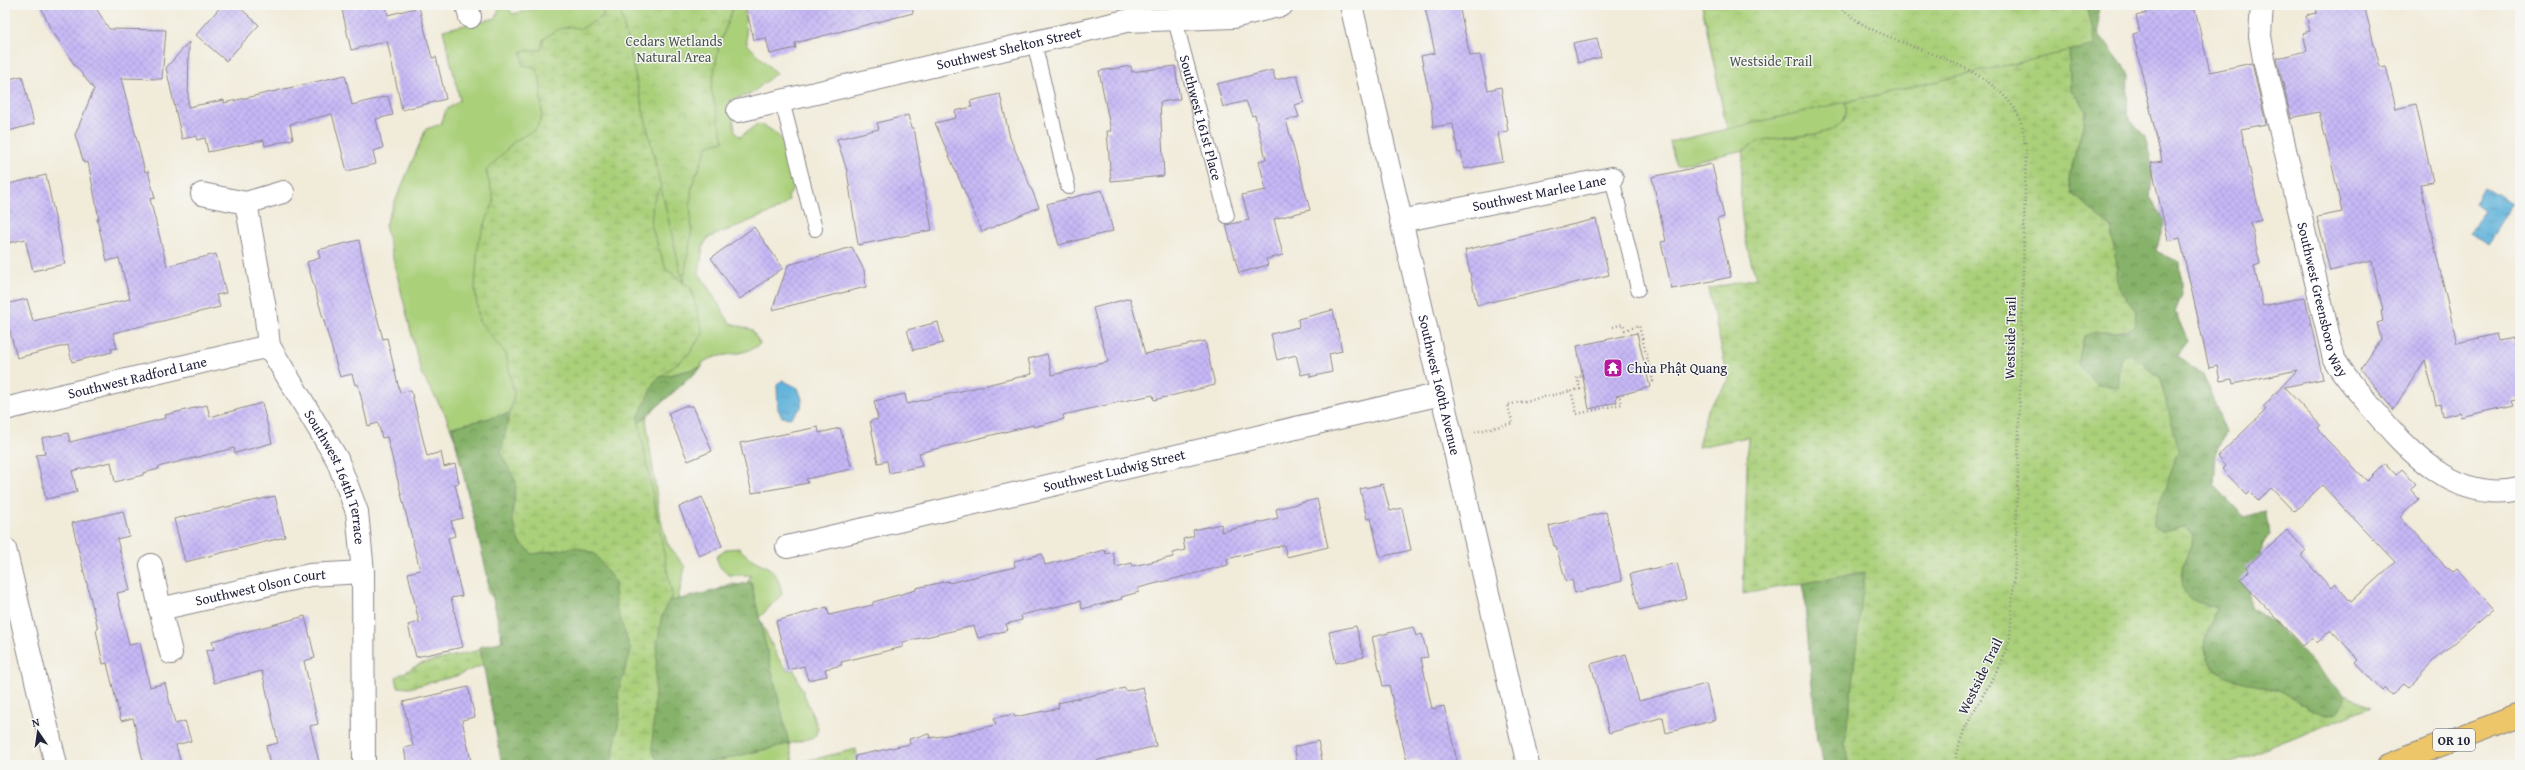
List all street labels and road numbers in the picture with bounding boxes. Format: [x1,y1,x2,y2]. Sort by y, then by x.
street label: Southwest Shelton Street [934,22,1083,75]
street label: Southwest 161st Place [1175,53,1227,183]
street label: Southwest Marlee Lane [1470,169,1608,216]
street label: Southwest Greensboro Way [2292,220,2353,381]
street label: Westside Trail [1999,296,2021,380]
street label: Southwest 160th Avenue [1413,313,1466,457]
street label: Southwest Radford Lane [66,351,209,404]
street label: Southwest 164th Terrace [300,406,370,546]
street label: Southwest Ludwig Street [1041,444,1187,497]
street label: Southwest Olson Court [193,564,327,611]
street label: Westside Trail [1953,634,2007,718]
road number: OR 10 [2433,729,2475,751]

